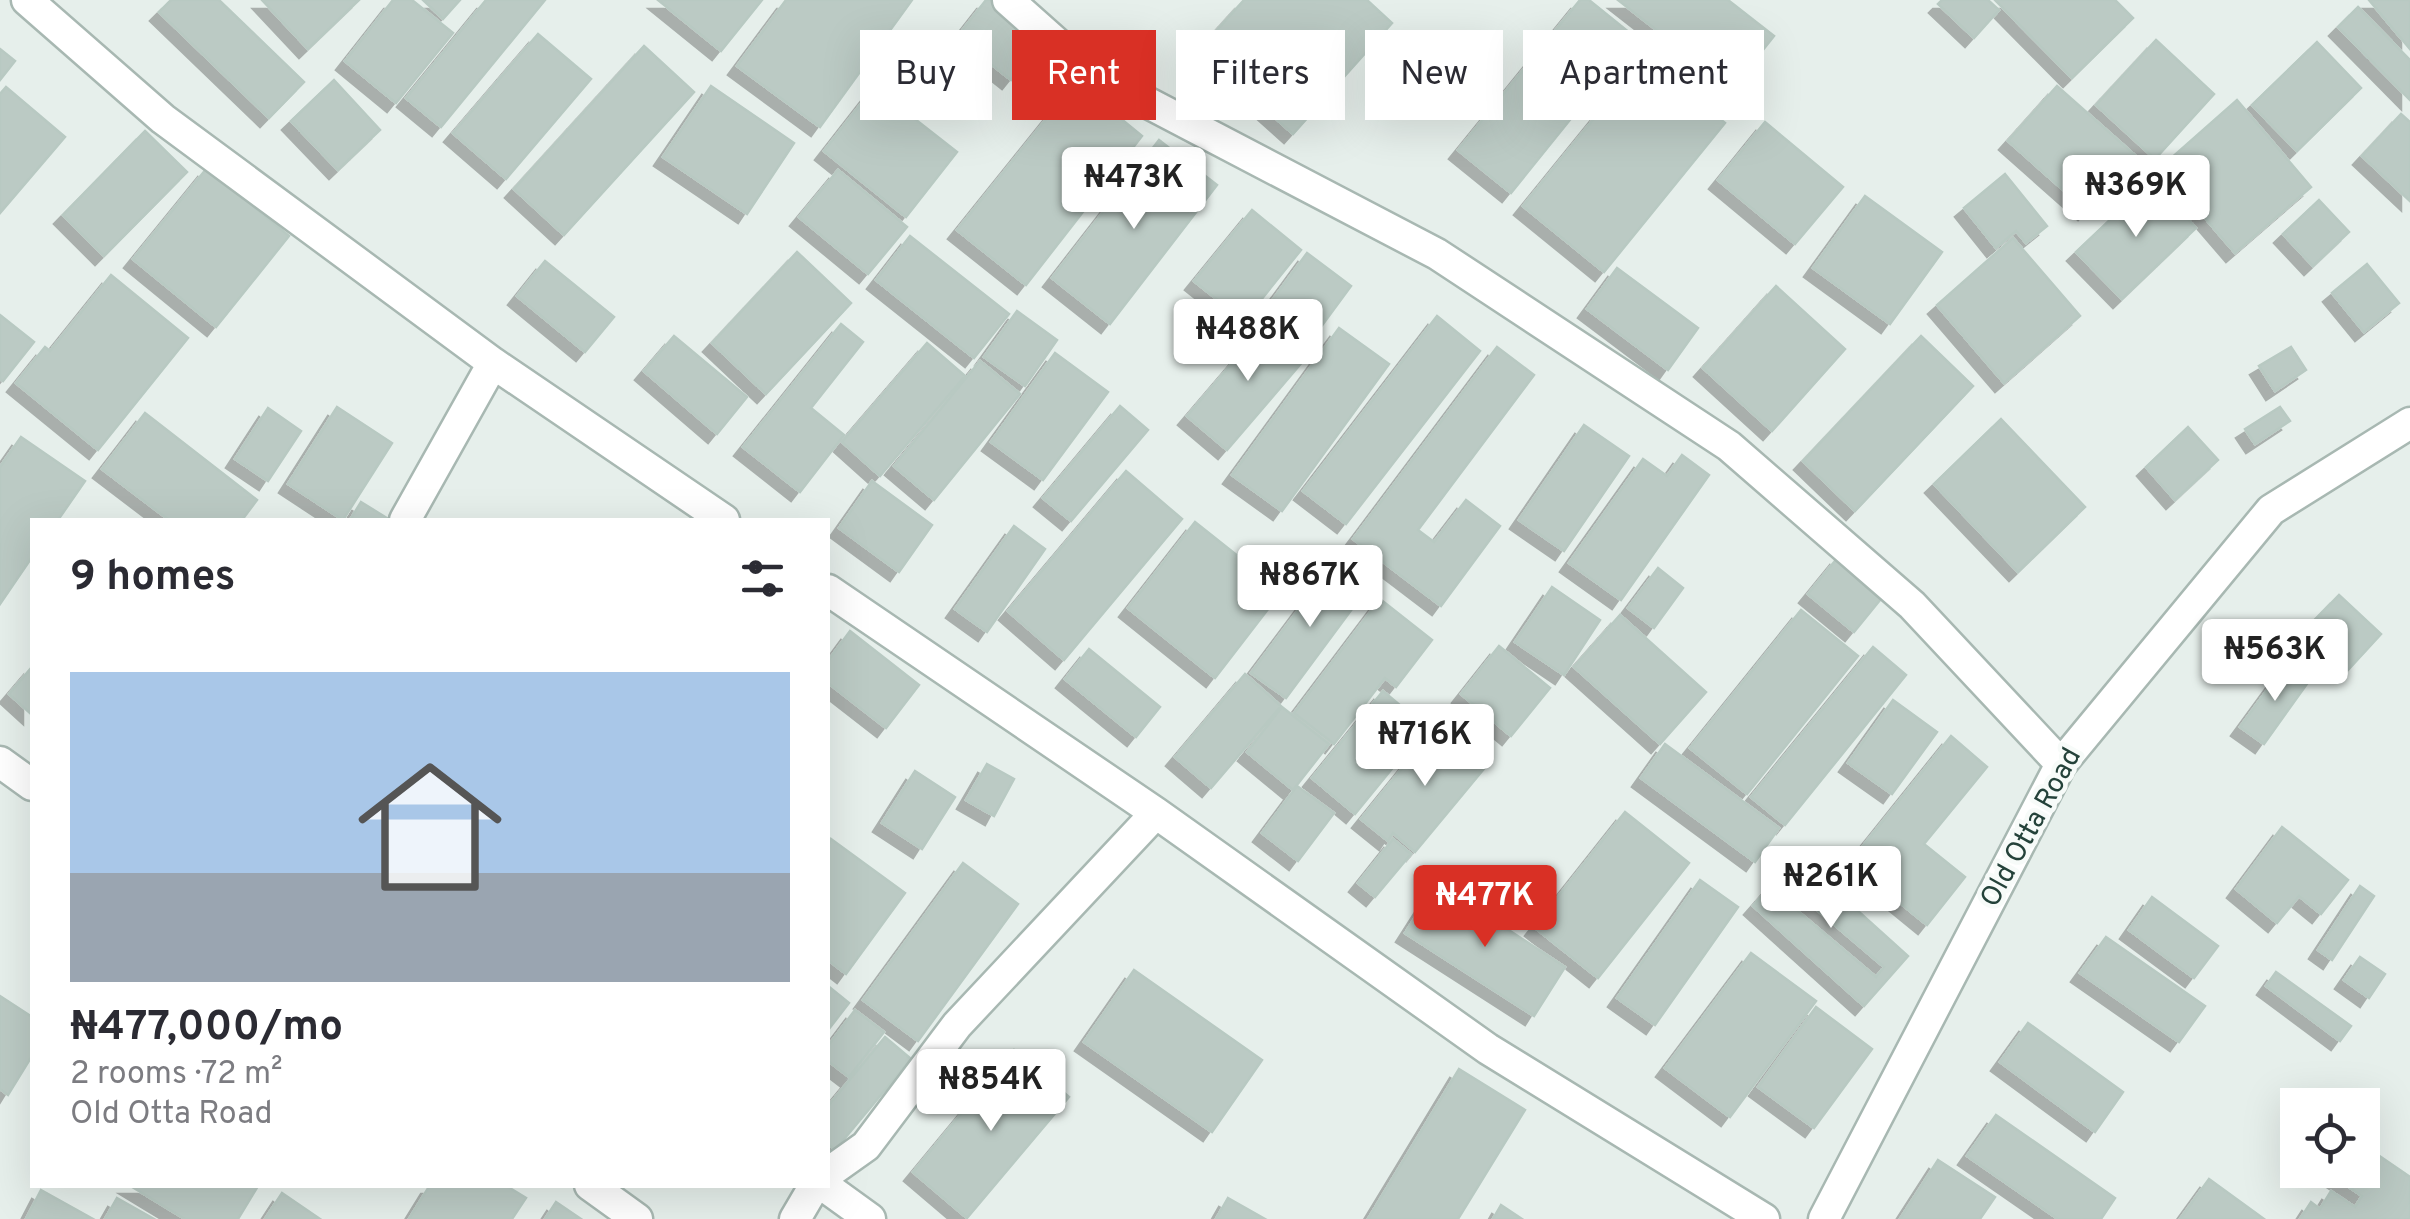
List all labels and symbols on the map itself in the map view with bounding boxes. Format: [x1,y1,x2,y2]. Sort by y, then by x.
pin: ₦473K [1064,147,1204,232]
pin: ₦369K [2066,155,2206,240]
pin: ₦488K [1178,299,1318,384]
pin: ₦867K [1240,545,1380,630]
pin: ₦563K [2205,619,2345,704]
pin: ₦716K [1355,704,1495,789]
street label: Old Otta Road [1973,742,2091,914]
pin: ₦261K [1761,846,1901,931]
pin: ₦477K [1415,865,1555,950]
pin: ₦854K [921,1049,1061,1134]

